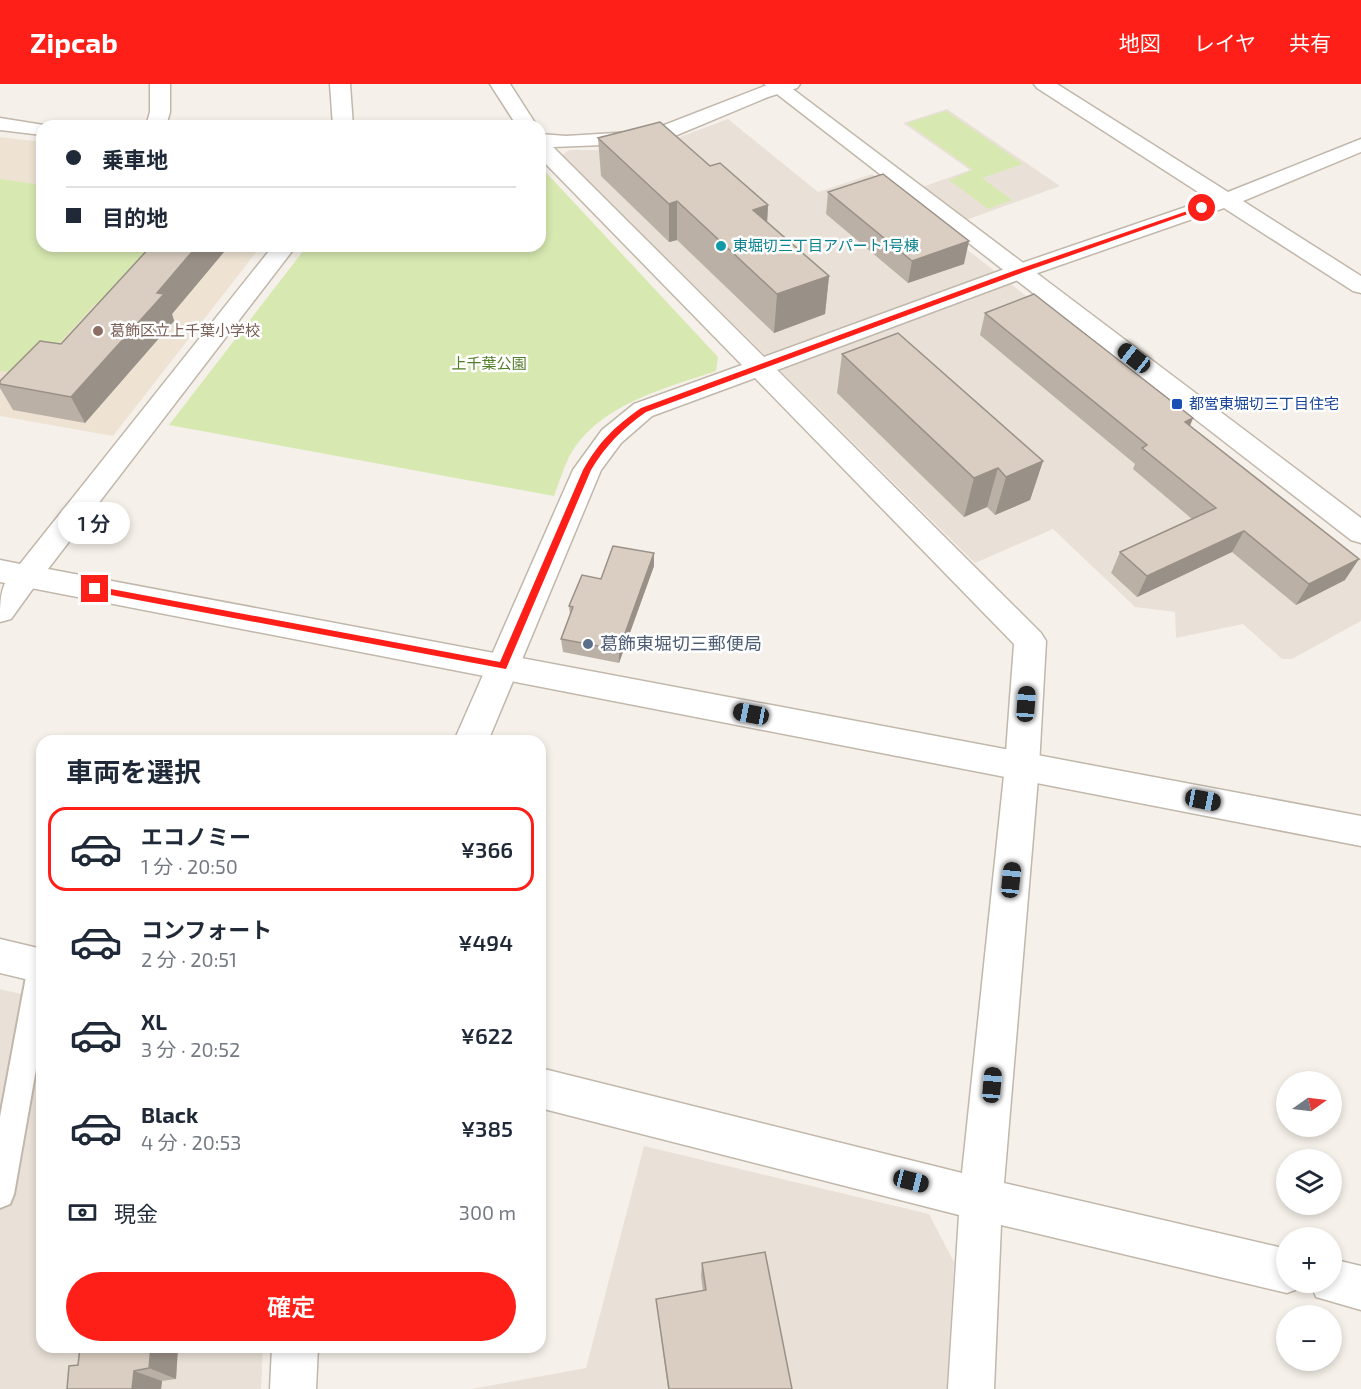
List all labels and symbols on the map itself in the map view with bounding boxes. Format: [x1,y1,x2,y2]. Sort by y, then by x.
route start [1188,194,1215,221]
place label: 東堀切三丁目アパート1号棟 [733,236,919,254]
marker: 東堀切三丁目アパート1号棟 [714,239,728,253]
place label: 葛飾区立上千葉小学校 [110,321,260,339]
marker: 葛飾区立上千葉小学校 [91,324,105,338]
car [1114,340,1154,376]
park label: 上千葉公園 [451,354,527,372]
place label: 都営東堀切三丁目住宅 [1189,394,1339,412]
marker: 都営東堀切三丁目住宅 [1170,397,1184,411]
callout: 1 分 [59,502,131,544]
route end [81,575,108,602]
place label: 葛飾東堀切三郵便局 [600,632,762,654]
marker: 葛飾東堀切三郵便局 [581,637,595,651]
car [1016,685,1036,723]
car [732,702,770,726]
car [1184,788,1222,812]
car [1000,861,1022,899]
car [981,1066,1003,1104]
north arrow [1276,1071,1342,1137]
car [891,1168,931,1194]

